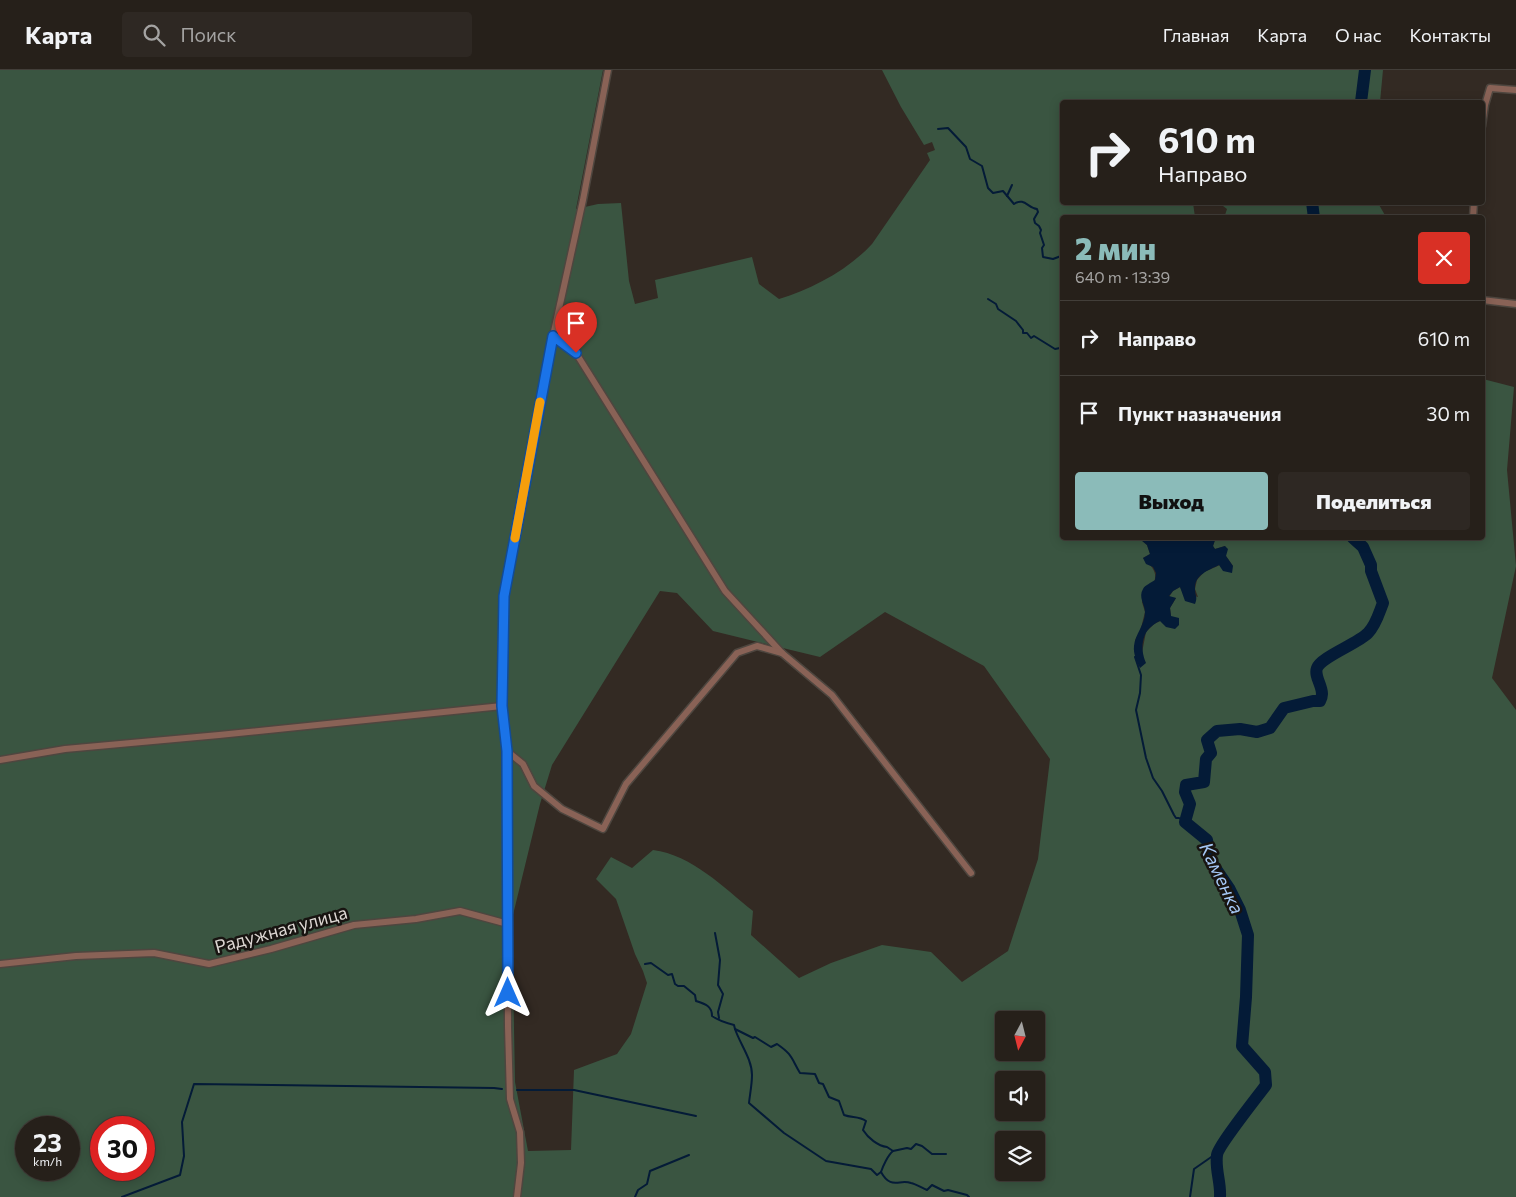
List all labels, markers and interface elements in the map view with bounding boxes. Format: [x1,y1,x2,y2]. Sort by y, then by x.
search box [122,12,472,57]
text: Карта [25,20,92,49]
icon: search [140,21,168,49]
text: Поиск [180,23,236,46]
text: Главная [1163,24,1229,46]
text: Карта [1257,24,1307,46]
text: О нас [1335,24,1382,46]
text: Контакты [1410,24,1491,46]
text: 610 m [1158,117,1256,160]
icon: right [1075,120,1140,185]
text: Направо [1158,160,1248,187]
text: 2 мин [1075,229,1156,266]
button: close [1418,232,1470,284]
text: 640 m · 13:39 [1075,267,1170,286]
pin [555,302,597,353]
icon: arrive [562,309,590,337]
icon: right [1075,324,1103,352]
text: Направо [1118,327,1196,350]
text: 610 m [1418,327,1470,350]
icon: arrive [1075,399,1103,427]
text: Пункт назначения [1118,402,1281,425]
text: 30 m [1427,402,1470,425]
button: Выход [1075,472,1268,530]
button: Поделиться [1278,472,1470,530]
water label: Каменка [1195,838,1250,918]
street label: Радужная улица [212,901,349,957]
position arrow [481,966,533,1018]
north arrow [995,1011,1045,1061]
map controls [995,1011,1045,1181]
button: sound [995,1071,1045,1121]
speed limit sign: 30 [90,1116,155,1181]
text: 23 [33,1127,62,1157]
button: layers [995,1131,1045,1181]
text: km/h [33,1154,62,1168]

